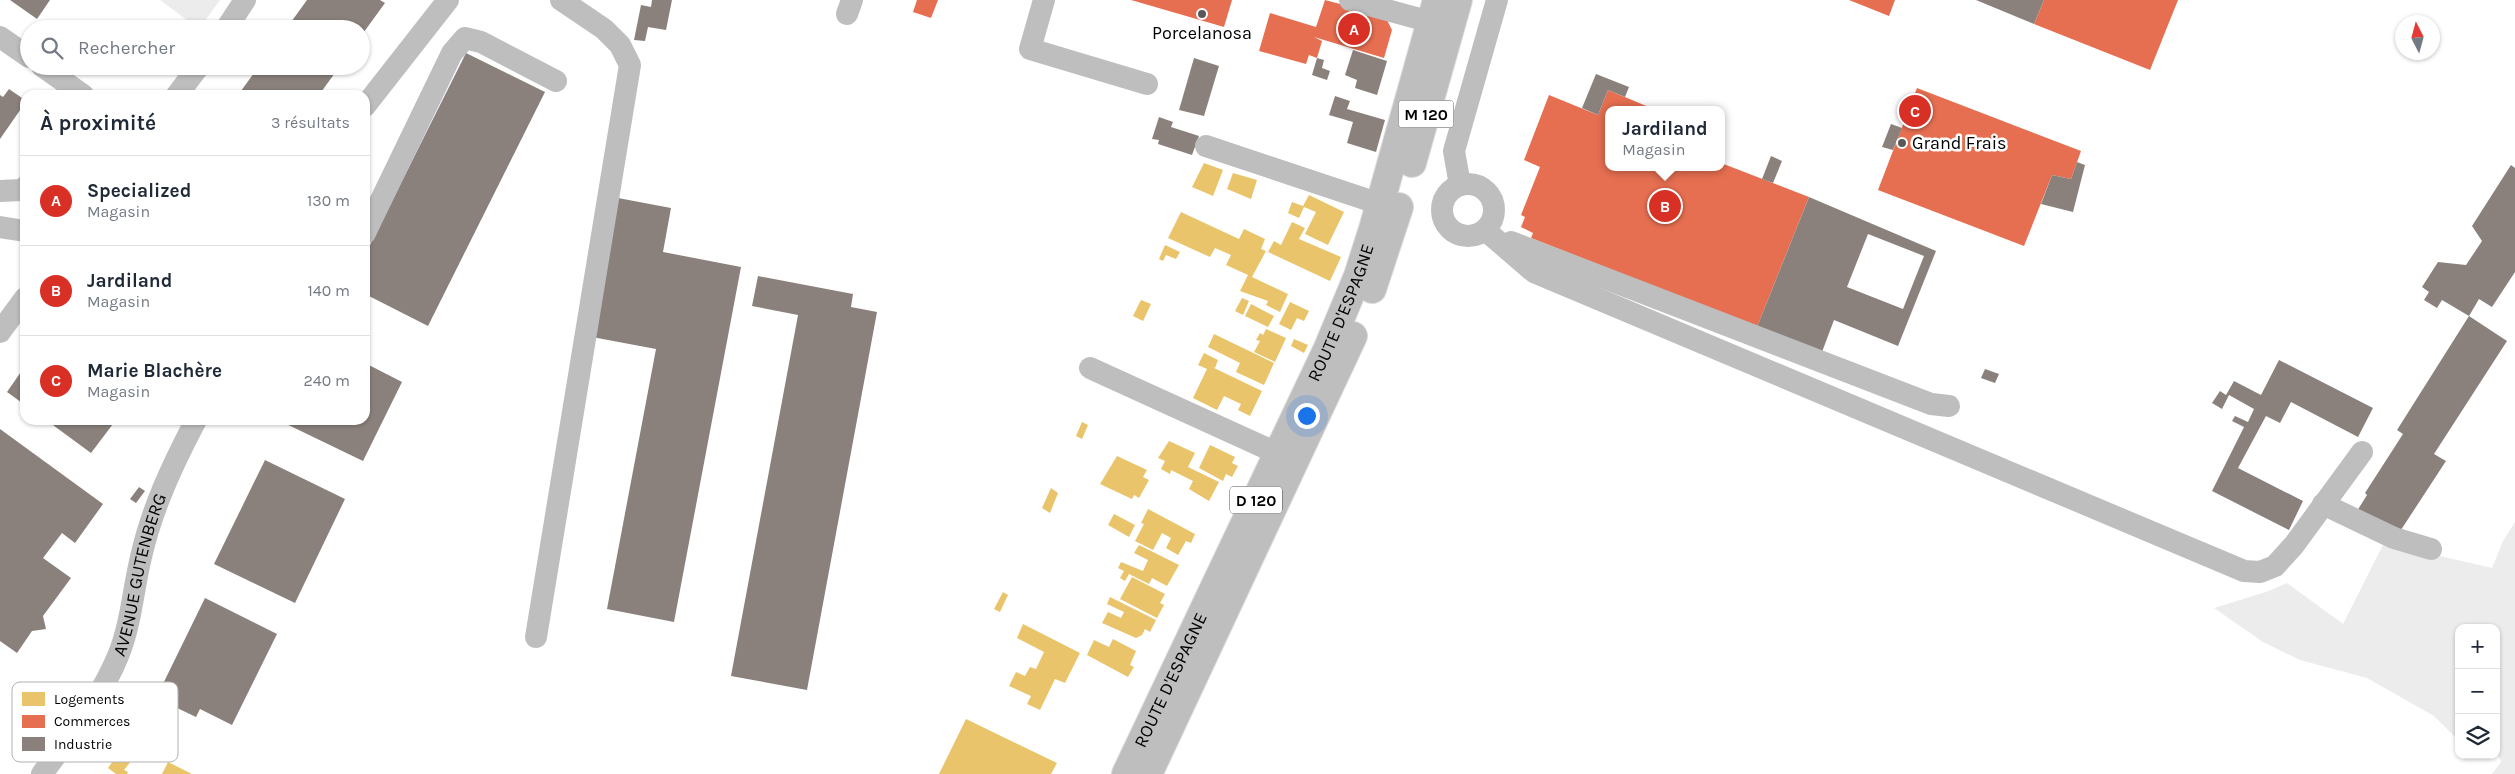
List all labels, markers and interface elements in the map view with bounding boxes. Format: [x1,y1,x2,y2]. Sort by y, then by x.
marker: Porcelanosa [1196,8,1208,20]
pin: A [1338,10,1370,48]
north arrow [2395,15,2440,60]
search box [20,20,370,75]
place label: Porcelanosa [1152,22,1252,44]
icon: search [38,34,66,62]
text: Rechercher [78,37,175,59]
pin: C [1899,92,1931,130]
road number: M 120 [1398,100,1454,128]
popup [1605,106,1725,171]
text: À proximité [40,111,156,135]
text: 3 résultats [271,113,350,132]
text: Jardiland [1622,118,1708,140]
place label: Grand Frais [1912,132,2006,154]
marker: Grand Frais [1896,137,1908,149]
text: Magasin [1622,140,1685,159]
text: Specialized [87,180,191,202]
pin: B [1649,187,1681,225]
text: A [51,191,61,210]
text: 130 m [307,191,350,210]
text: Magasin [87,202,150,221]
street label: ROUTE D'ESPAGNE [1303,241,1378,385]
text: Jardiland [87,270,172,292]
text: B [51,281,61,300]
text: 140 m [308,281,350,300]
text: Magasin [87,292,150,311]
text: Marie Blachère [87,360,222,382]
text: C [51,371,61,390]
text: 240 m [304,371,350,390]
text: Magasin [87,382,150,401]
your location [1294,403,1320,429]
road number: D 120 [1230,486,1282,514]
street label: AVENUE GUTENBERG [108,490,171,659]
street label: ROUTE D'ESPAGNE [1129,609,1212,751]
map controls [2455,624,2500,759]
button: + [2455,624,2500,669]
button: − [2455,669,2500,714]
legend [12,682,178,762]
text: Logements [54,691,125,708]
text: Commerces [54,713,130,730]
button: layers [2455,714,2500,759]
text: Industrie [54,736,112,753]

